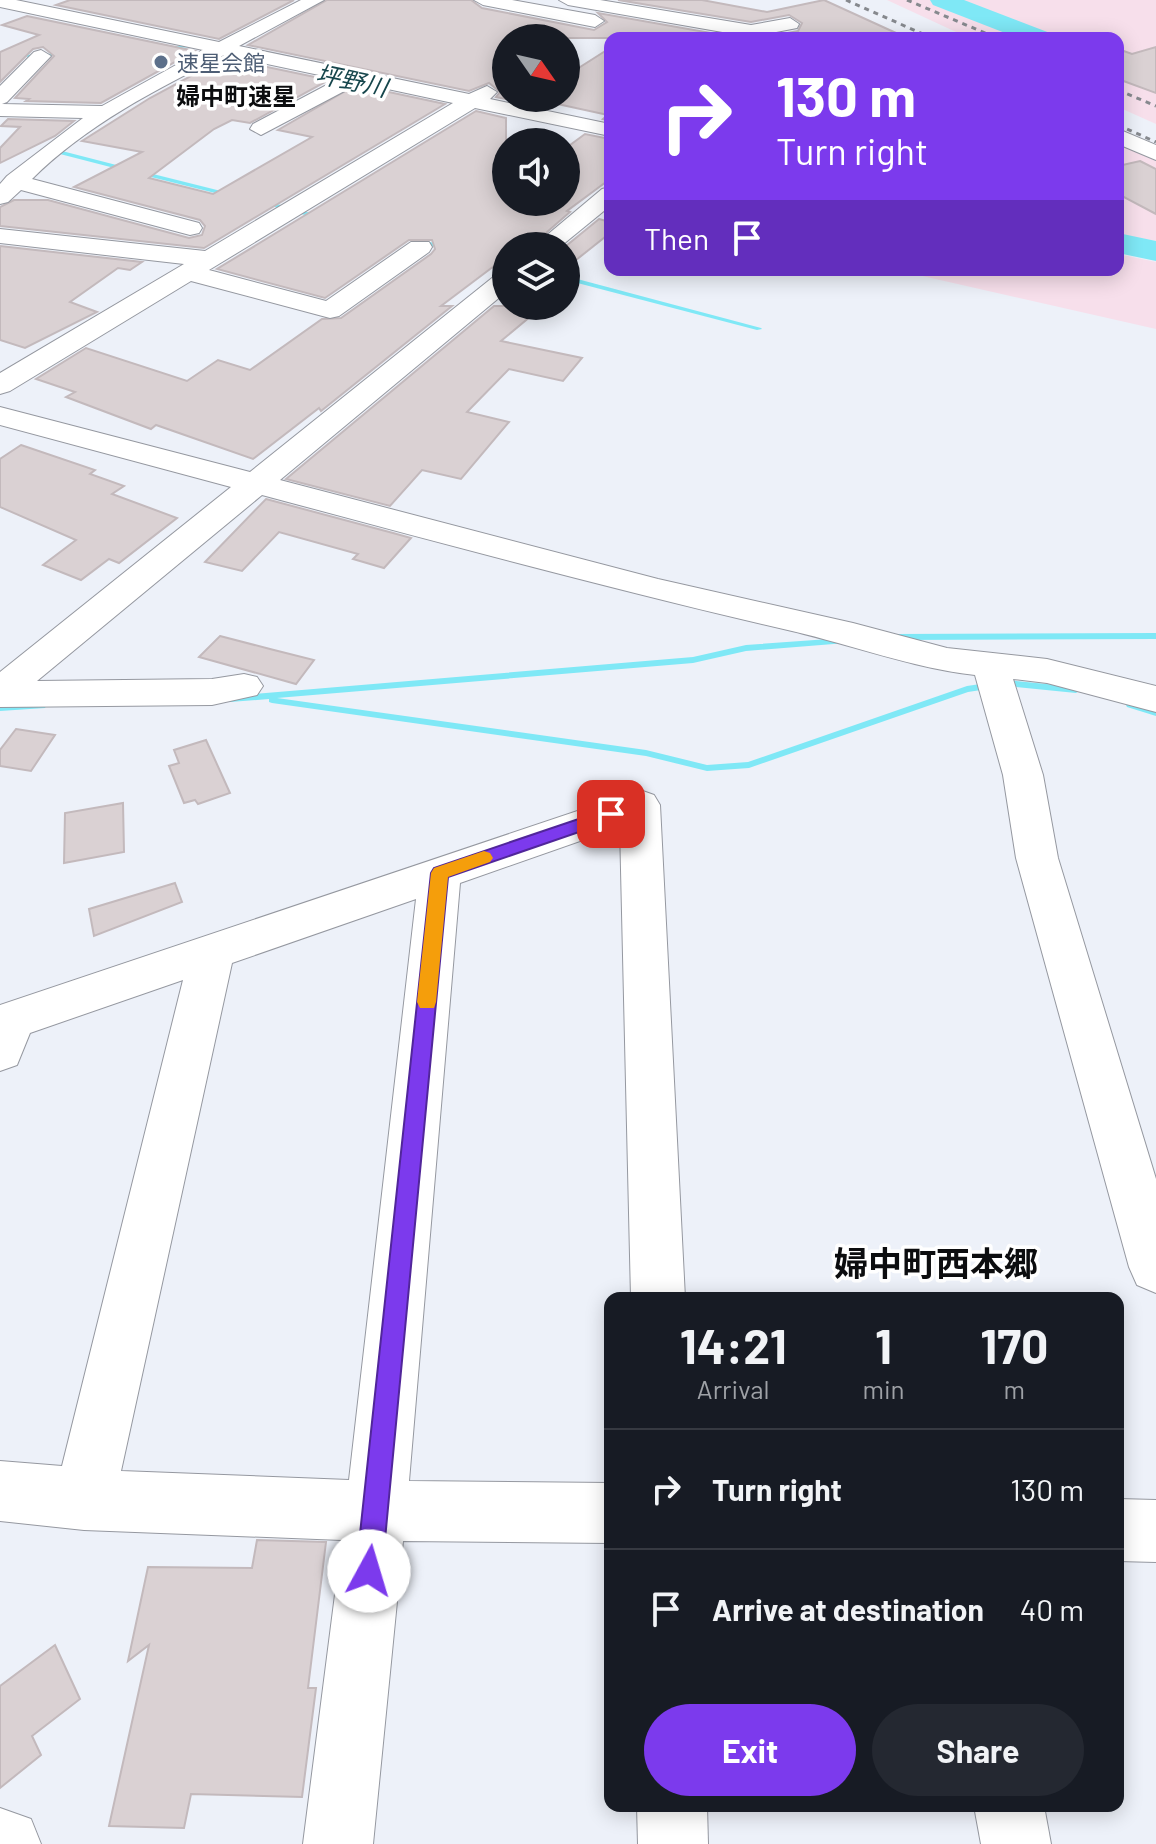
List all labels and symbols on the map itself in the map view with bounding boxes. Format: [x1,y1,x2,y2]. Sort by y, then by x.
north arrow [492,24,580,112]
place label: 速星会館 [177,49,265,75]
marker: 速星会館 [152,53,170,71]
water label: 坪野川 [314,58,393,102]
district label: 婦中町速星 [176,81,296,110]
pin [577,780,645,848]
district label: 婦中町西本郷 [834,1242,1038,1283]
position arrow [327,1529,411,1613]

